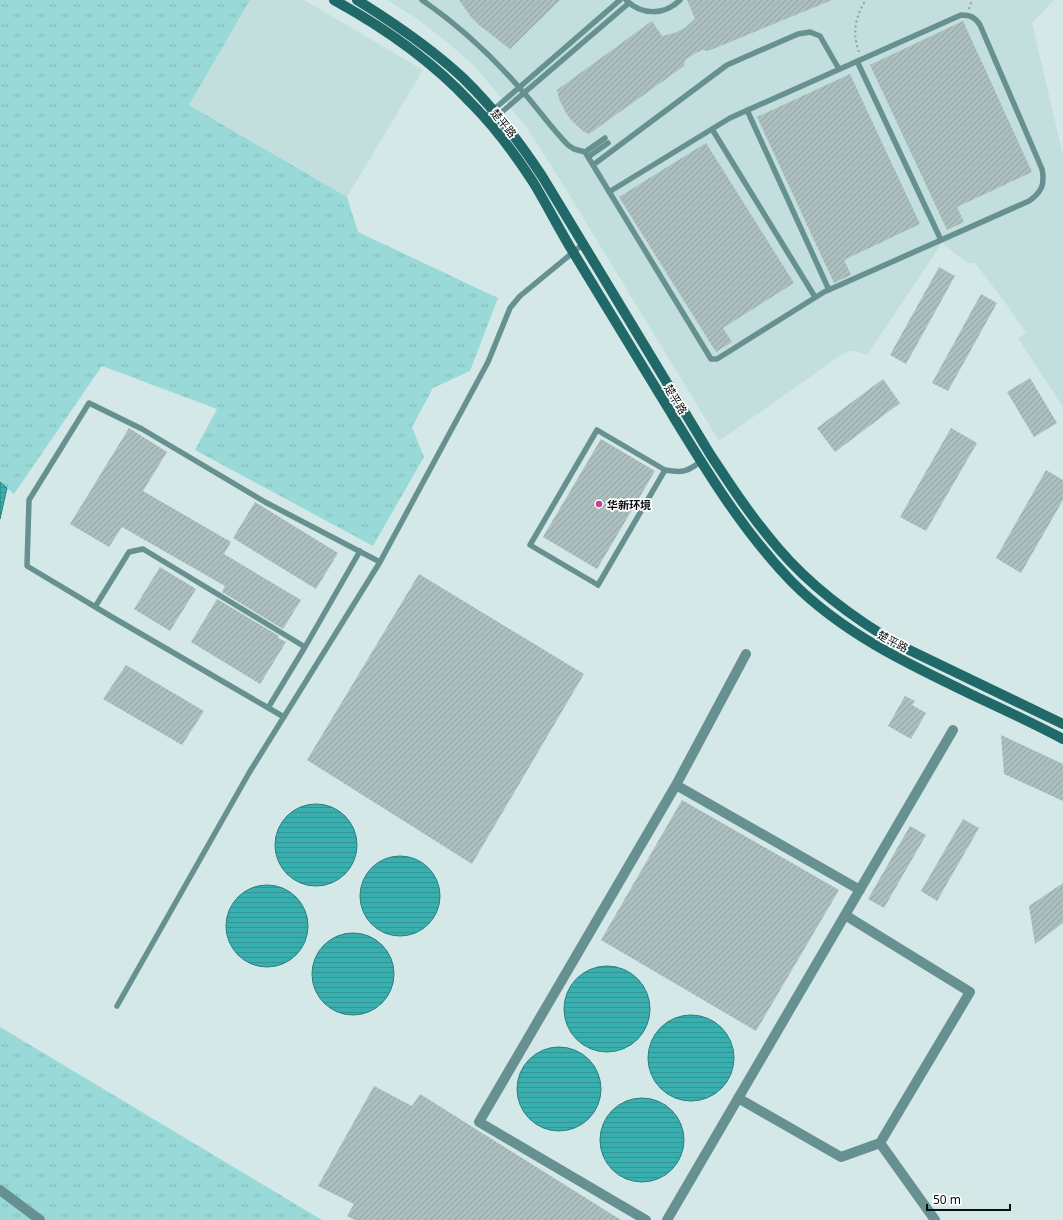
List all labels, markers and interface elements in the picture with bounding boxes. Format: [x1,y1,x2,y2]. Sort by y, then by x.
street label: 楚平路 [488,105,520,141]
street label: 楚平路 [661,381,691,417]
place label: 华新环境 [607,497,651,512]
marker: 华新环境 [594,499,604,509]
street label: 楚平路 [875,627,911,655]
scale bar [927,1186,1010,1212]
text: 50 m [933,1191,961,1208]

